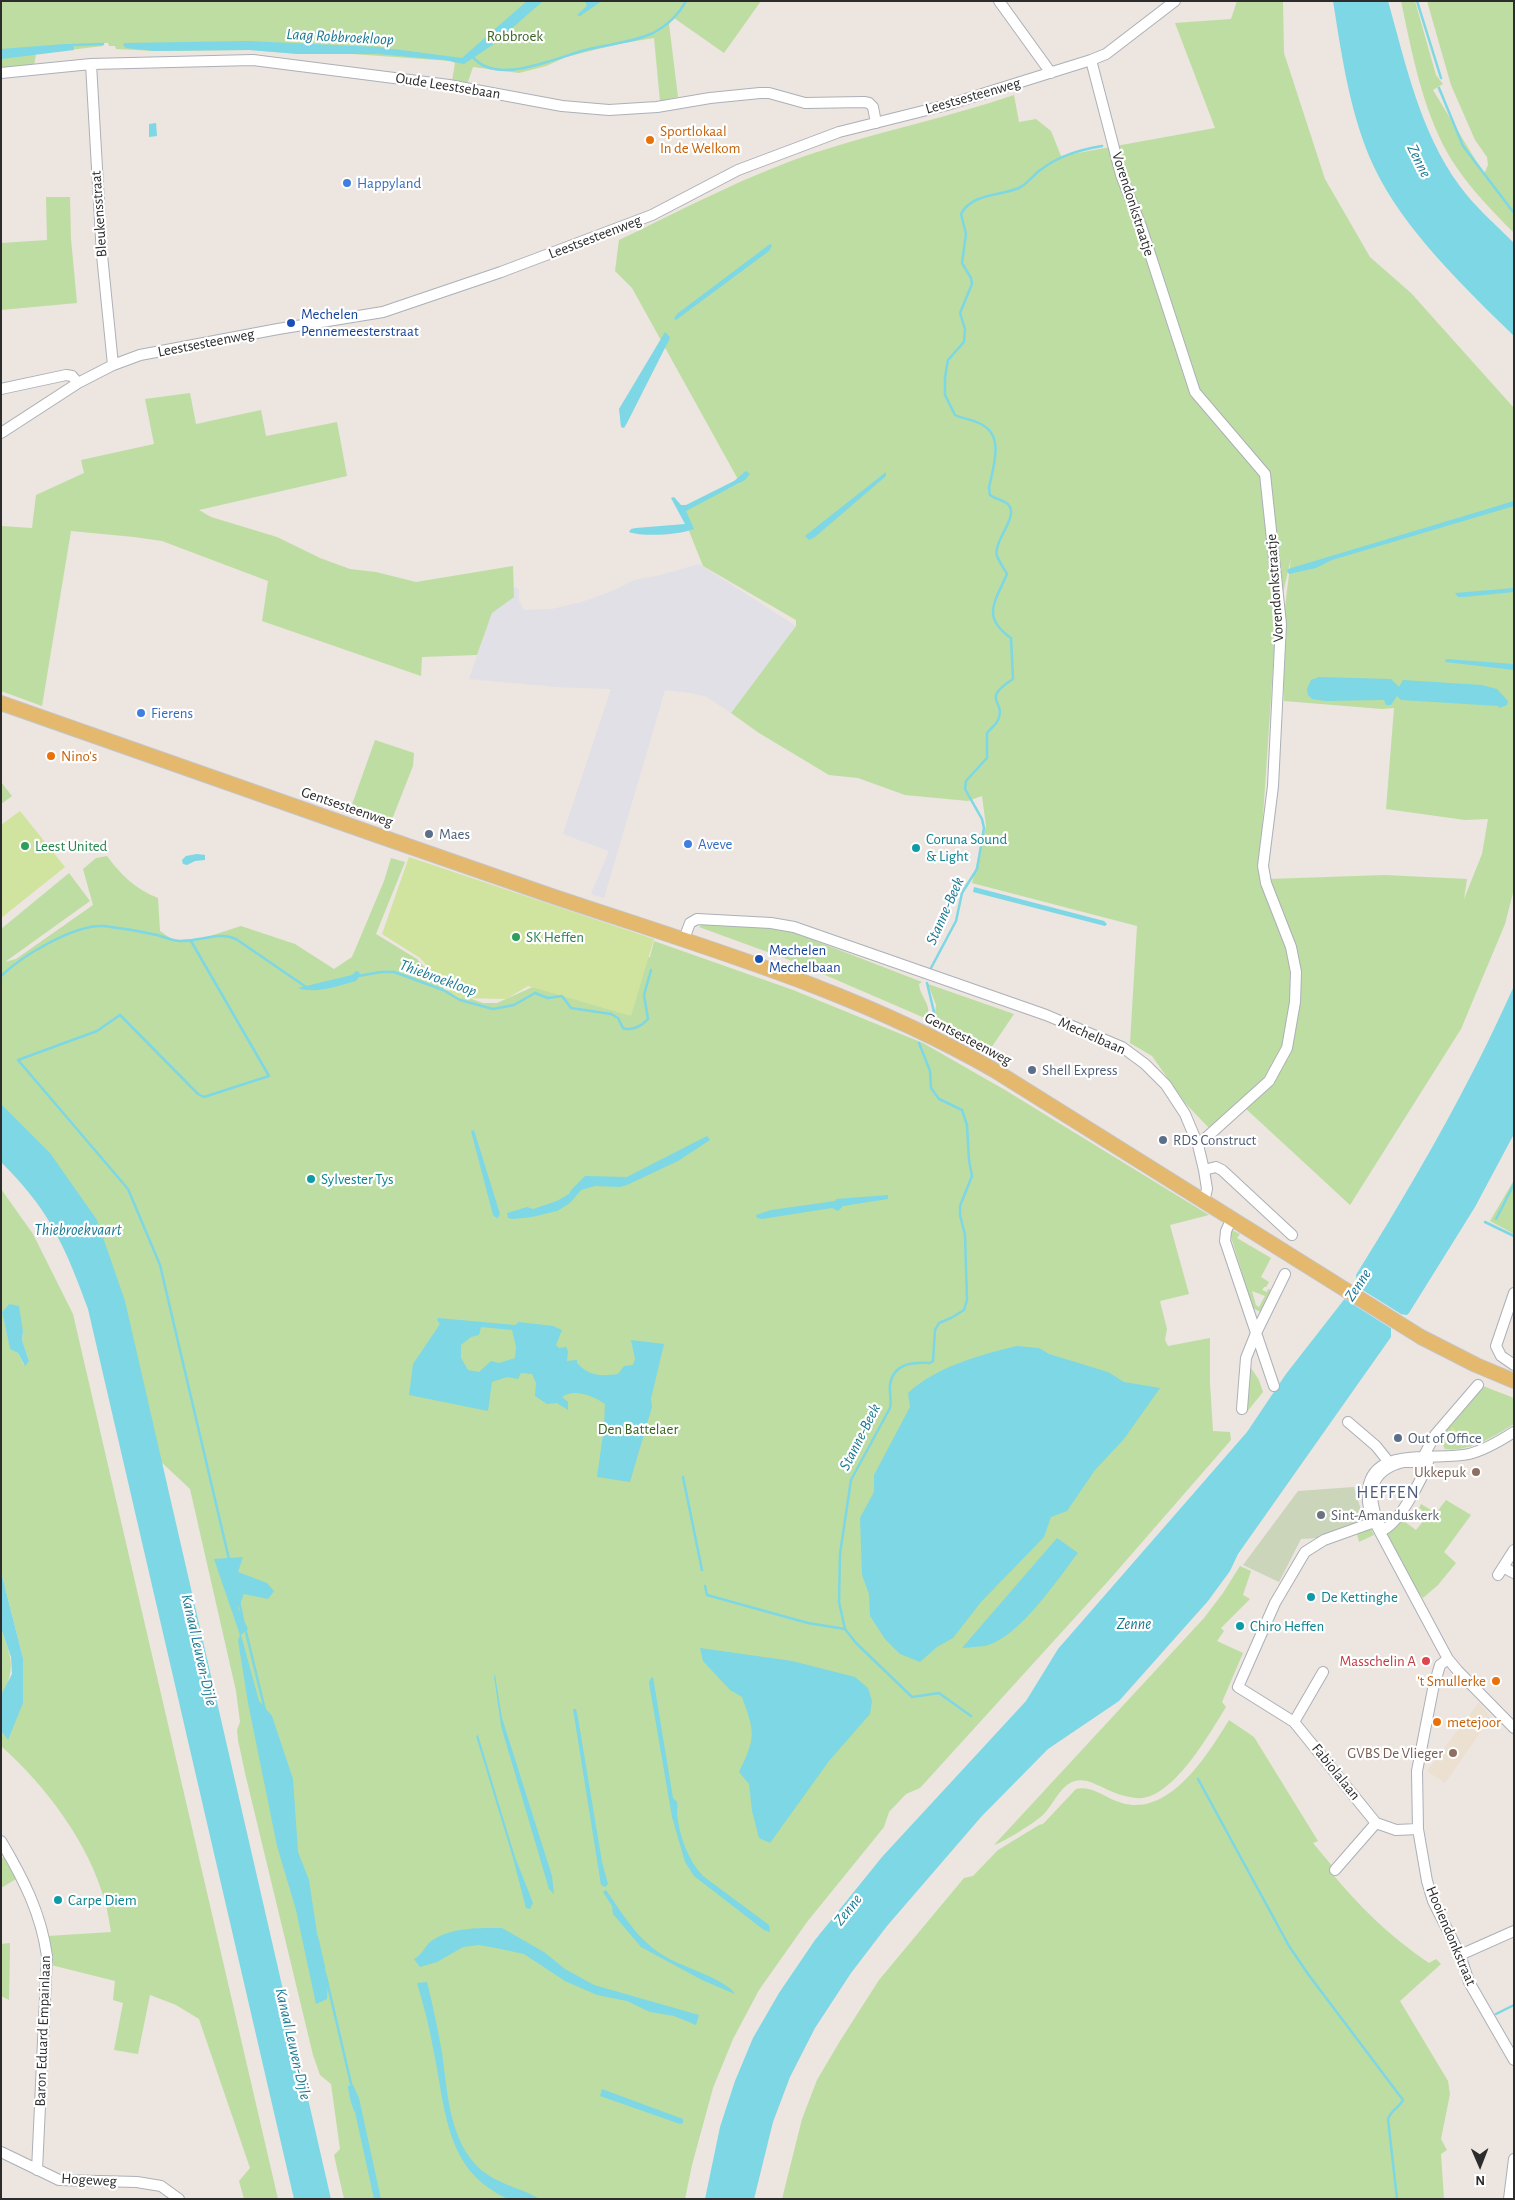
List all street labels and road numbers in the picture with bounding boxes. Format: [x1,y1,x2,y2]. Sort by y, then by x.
street label: Oude Leestsebaan [394,69,502,103]
street label: Leestsesteenweg [923,74,1023,118]
street label: Vorendonkstraatje [1108,150,1158,258]
street label: Bleukensstraat [87,170,111,258]
street label: Leestsesteenweg [546,211,644,263]
street label: Leestsesteenweg [156,325,256,361]
street label: Vorendonkstraatje [1262,533,1288,643]
street label: Gentsesteenweg [299,783,395,831]
street label: Gentsesteenweg [921,1009,1015,1069]
street label: Mechelbaan [1056,1013,1128,1059]
street label: Fabiolalaan [1308,1740,1364,1804]
street label: Hooiendonkstraat [1422,1884,1480,1988]
street label: Baron Eduard Empainlaan [31,1955,55,2107]
street label: Hogeweg [61,2170,117,2190]

